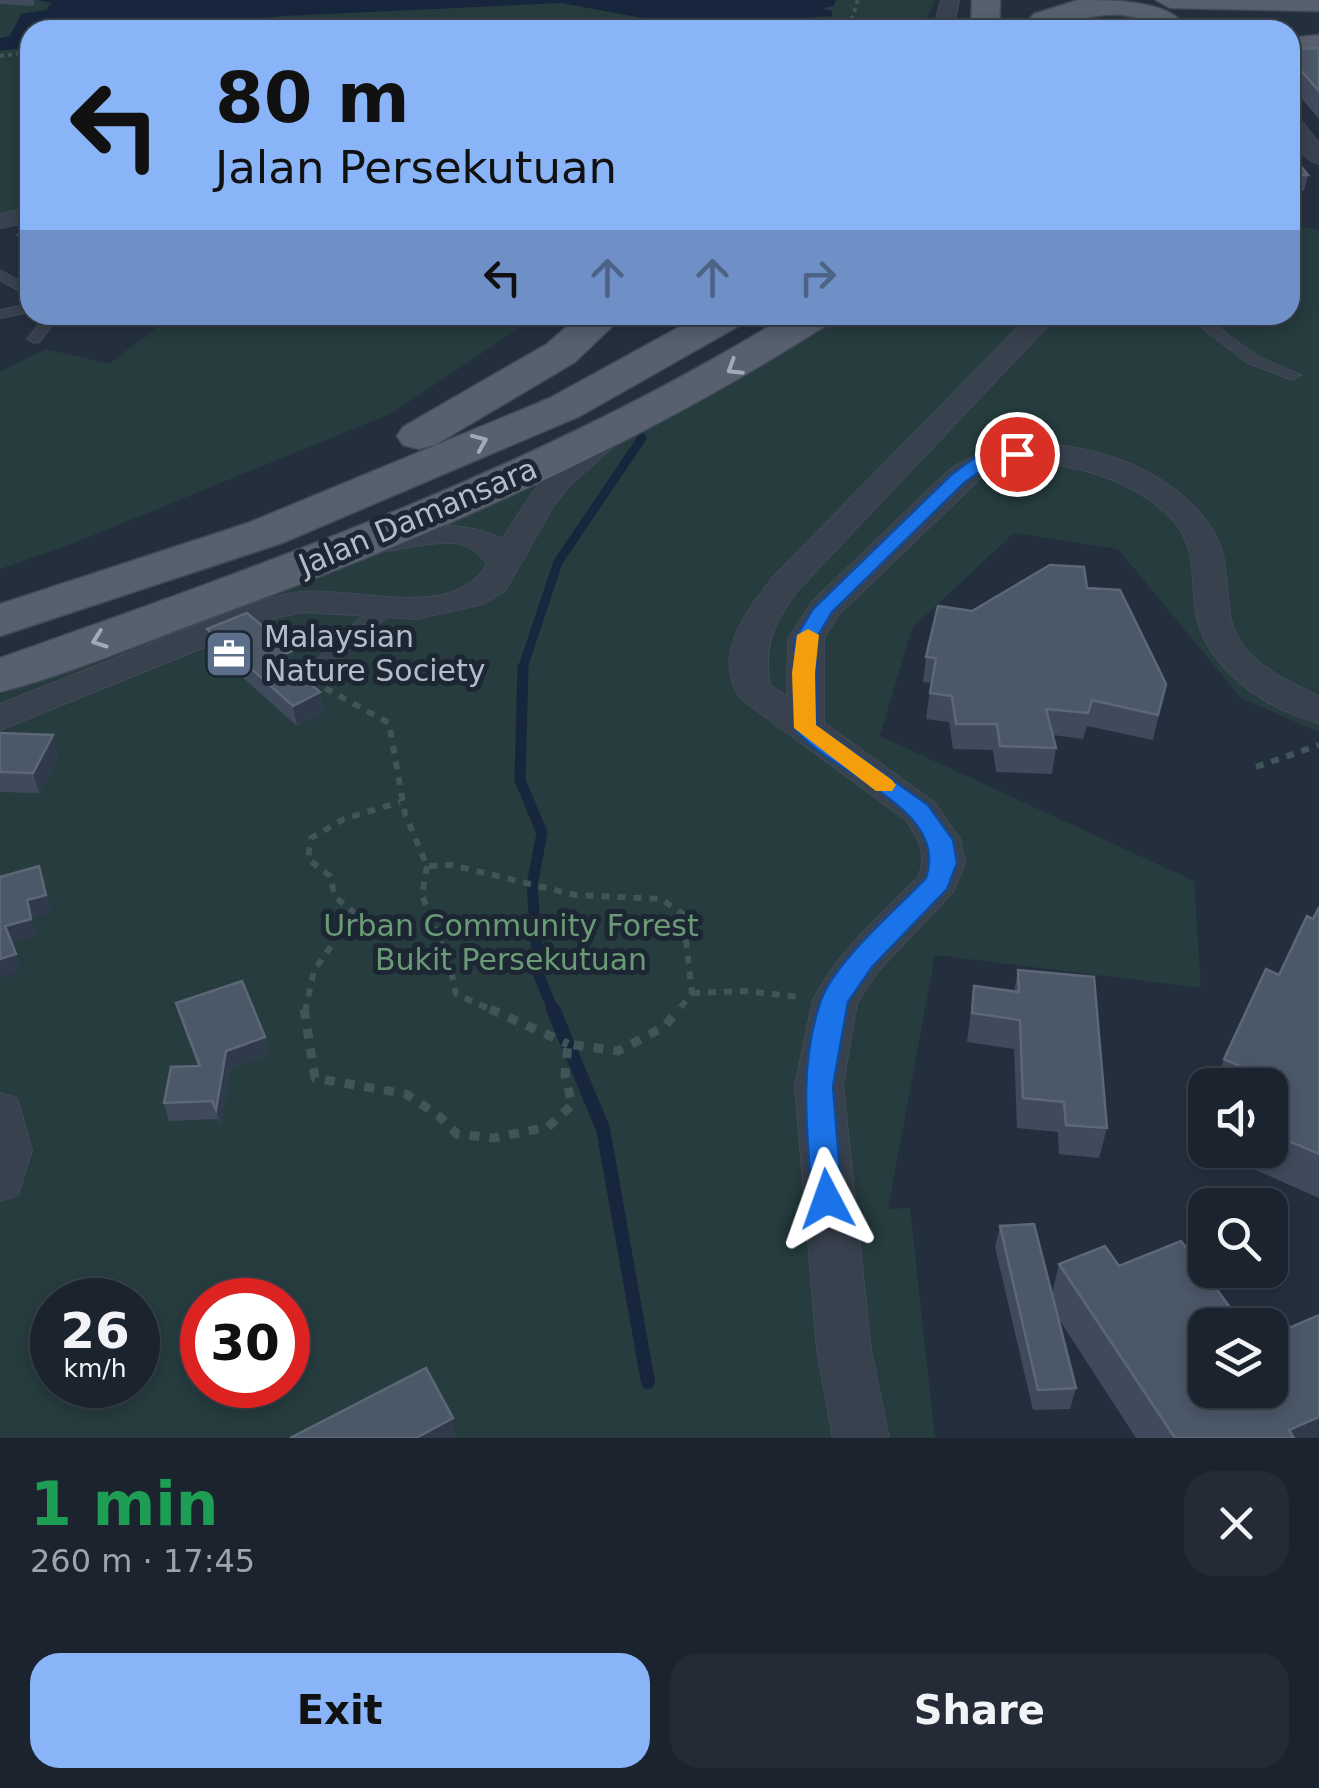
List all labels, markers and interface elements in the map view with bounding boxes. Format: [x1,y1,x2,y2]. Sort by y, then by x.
text: 80 m [215,57,410,139]
icon: left [50,60,180,190]
text: Jalan Persekutuan [215,141,617,194]
icon: left [475,250,530,305]
icon: ahead [580,250,635,305]
icon: ahead [685,250,740,305]
icon: right [790,250,845,305]
one-way arrow [727,355,745,374]
pin [975,412,1060,497]
icon: arrive [990,427,1045,482]
one-way arrow [470,434,488,454]
street label: Jalan Damansara [292,451,542,583]
place label: Malaysian Nature Society [264,619,485,688]
one-way arrow [92,628,109,649]
office icon: Malaysian Nature Society [203,628,255,680]
park label: Urban Community Forest Bukit Persekutuan [323,908,699,977]
map controls [1188,1068,1288,1408]
button: sound [1188,1068,1288,1168]
position arrow [775,1147,879,1251]
button: search [1188,1188,1288,1288]
speed limit sign: 30 [180,1278,310,1408]
text: 26 [60,1302,130,1360]
button: layers [1188,1308,1288,1408]
text: km/h [63,1354,127,1383]
text: 1 min [30,1469,218,1539]
button: close [1184,1471,1289,1576]
text: 260 m · 17:45 [30,1542,255,1580]
button: Exit [30,1653,650,1768]
button: Share [670,1653,1289,1768]

